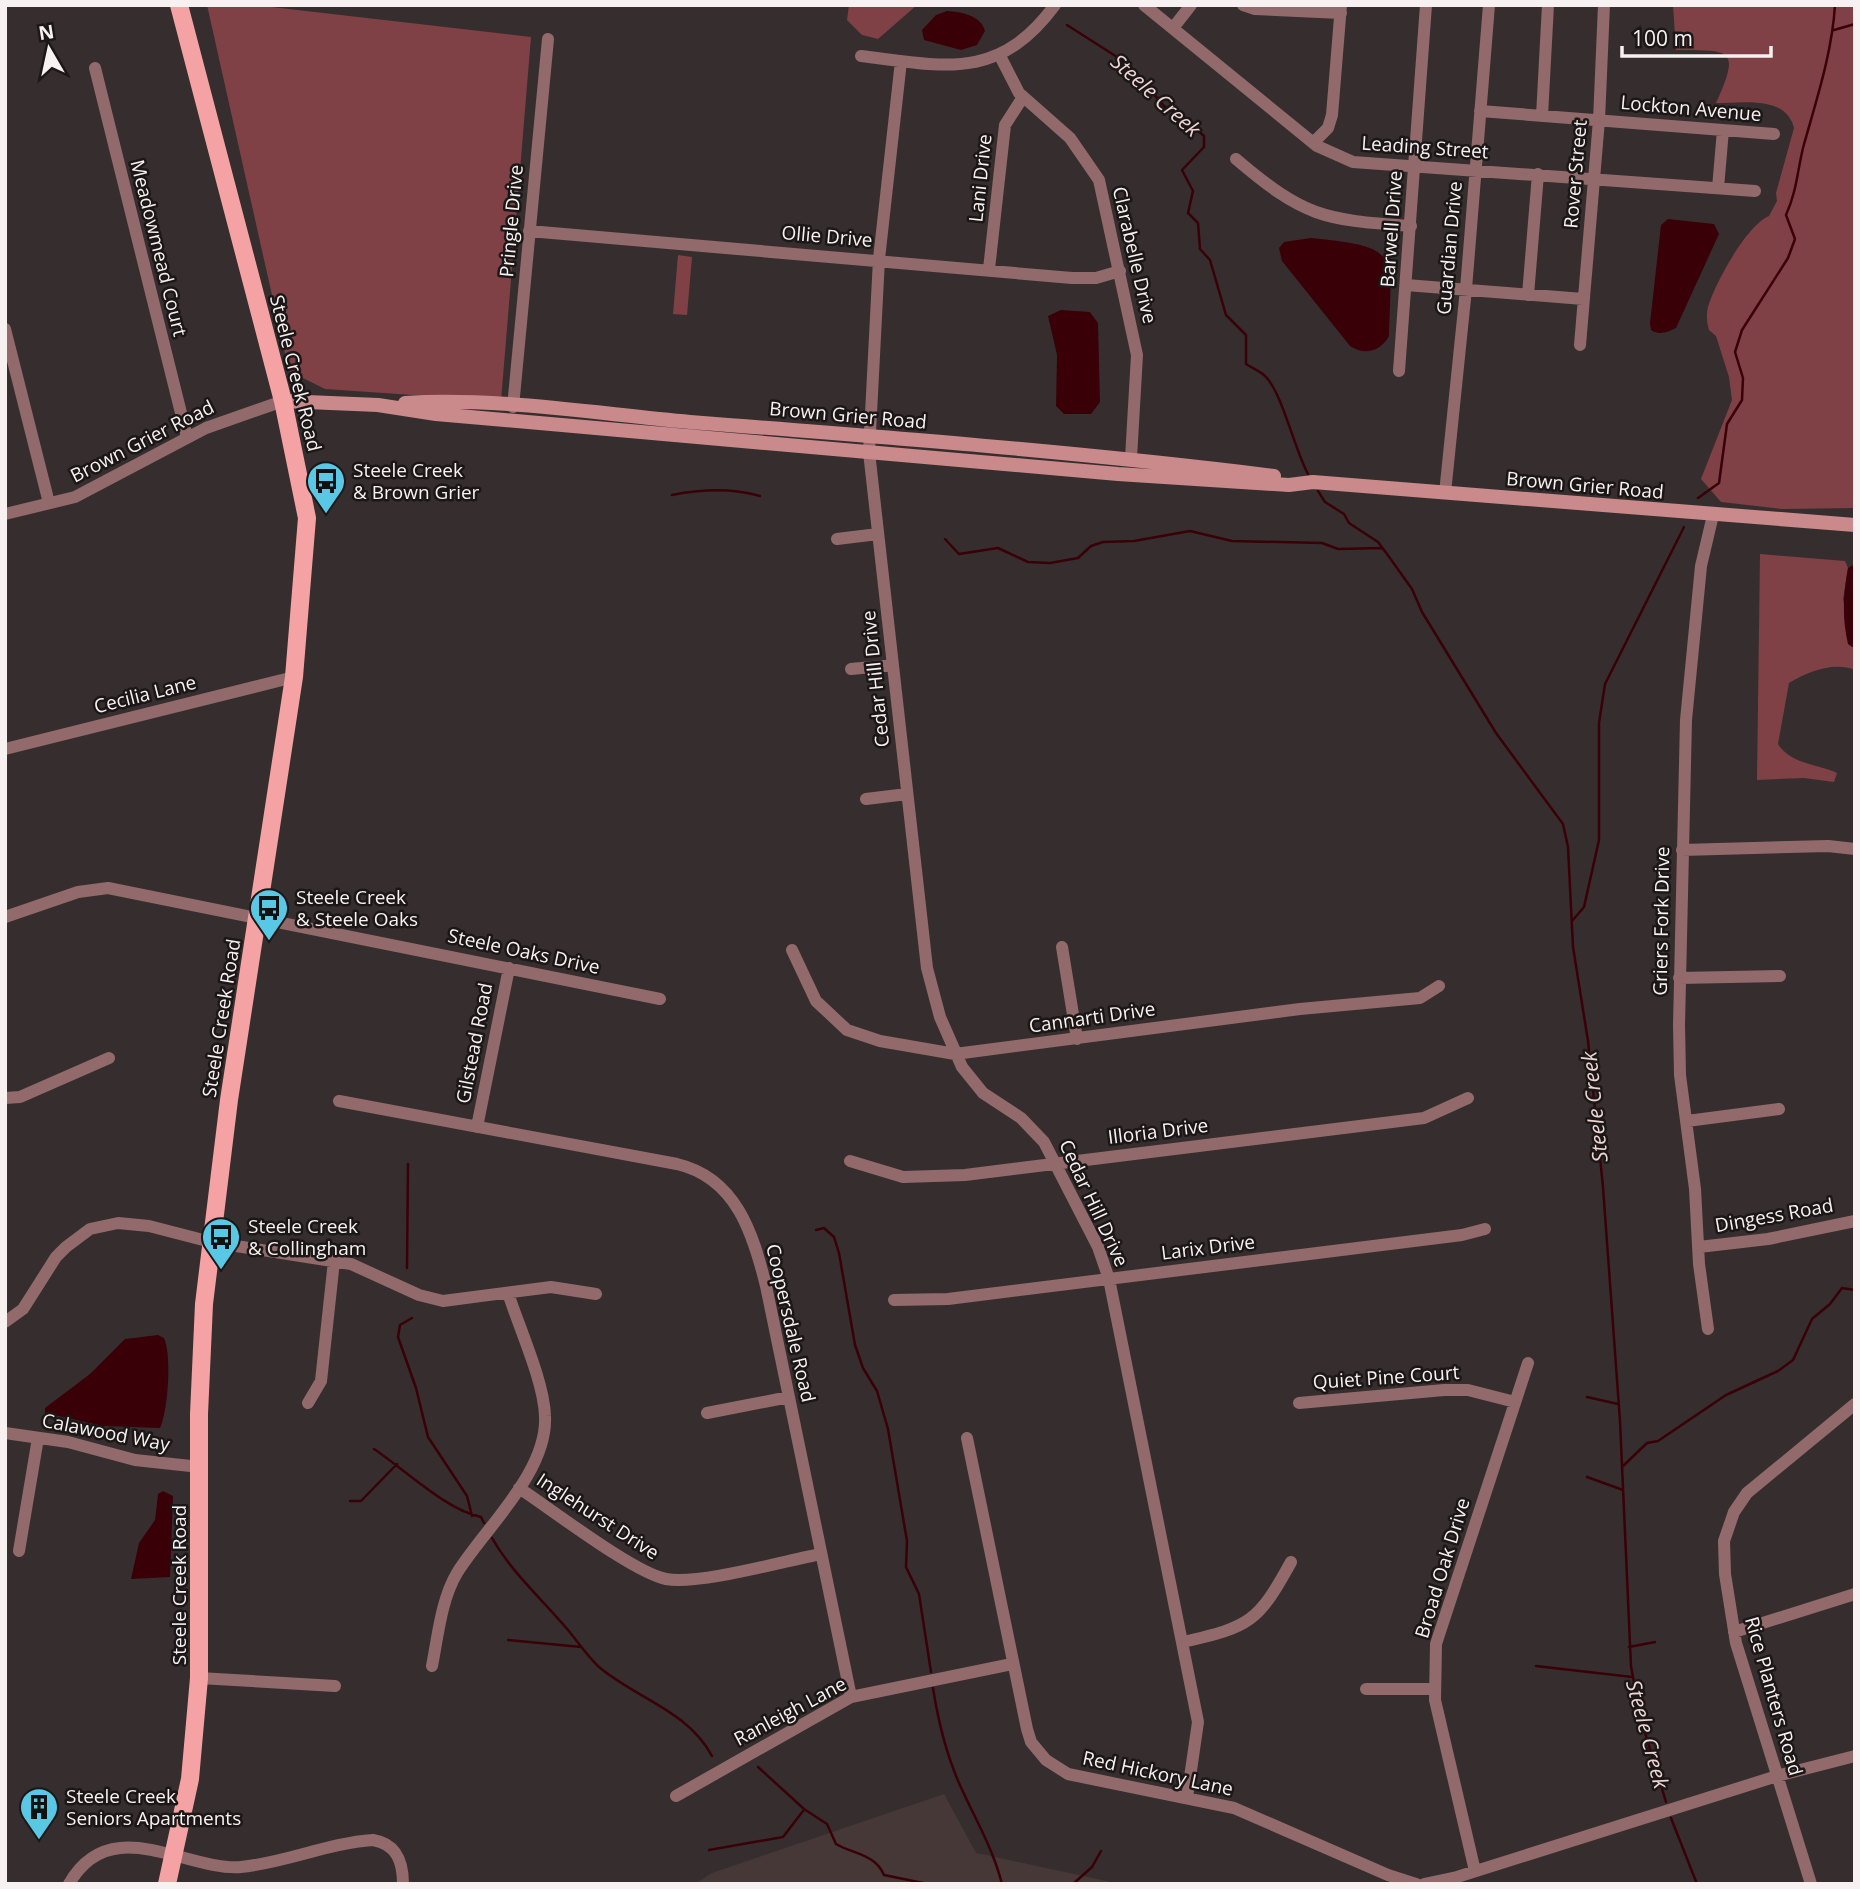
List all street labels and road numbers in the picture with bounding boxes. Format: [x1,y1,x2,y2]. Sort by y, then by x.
street label: Lockton Avenue [1619,89,1763,127]
street label: Rover Street [1557,118,1593,229]
street label: Leading Street [1360,130,1490,164]
street label: Lani Drive [962,133,998,223]
street label: Meadowmead Court [124,157,194,339]
street label: Pringle Drive [493,164,529,278]
street label: Barwell Drive [1374,170,1408,288]
street label: Guardian Drive [1430,180,1468,316]
street label: Clarabelle Drive [1107,184,1163,326]
street label: Ollie Drive [780,219,874,253]
street label: Steele Creek Road [264,292,328,454]
street label: Brown Grier Road [66,394,218,488]
street label: Brown Grier Road [768,395,928,435]
street label: Brown Grier Road [1505,465,1665,505]
street label: Cedar Hill Drive [855,609,895,749]
street label: Cecilia Lane [91,669,199,719]
street label: Griers Fork Drive [1647,846,1675,996]
street label: Steele Oaks Drive [446,922,602,980]
street label: Steele Creek Road [196,937,246,1099]
street label: Gilstead Road [450,980,498,1106]
street label: Cannarti Drive [1027,995,1157,1039]
street label: Illoria Drive [1106,1112,1210,1150]
street label: Cedar Hill Drive [1053,1135,1135,1271]
street label: Dingess Road [1713,1192,1835,1238]
street label: Larix Drive [1160,1228,1256,1266]
street label: Coopersdale Road [760,1241,822,1405]
street label: Quiet Pine Court [1312,1359,1460,1395]
street label: Calawood Way [40,1407,173,1457]
street label: Inglehurst Drive [532,1467,664,1565]
street label: Broad Oak Drive [1408,1495,1476,1641]
street label: Steele Creek Road [166,1505,192,1665]
street label: Rice Planters Road [1739,1613,1809,1779]
street label: Ranleigh Lane [729,1670,851,1752]
street label: Red Hickory Lane [1080,1744,1236,1802]

